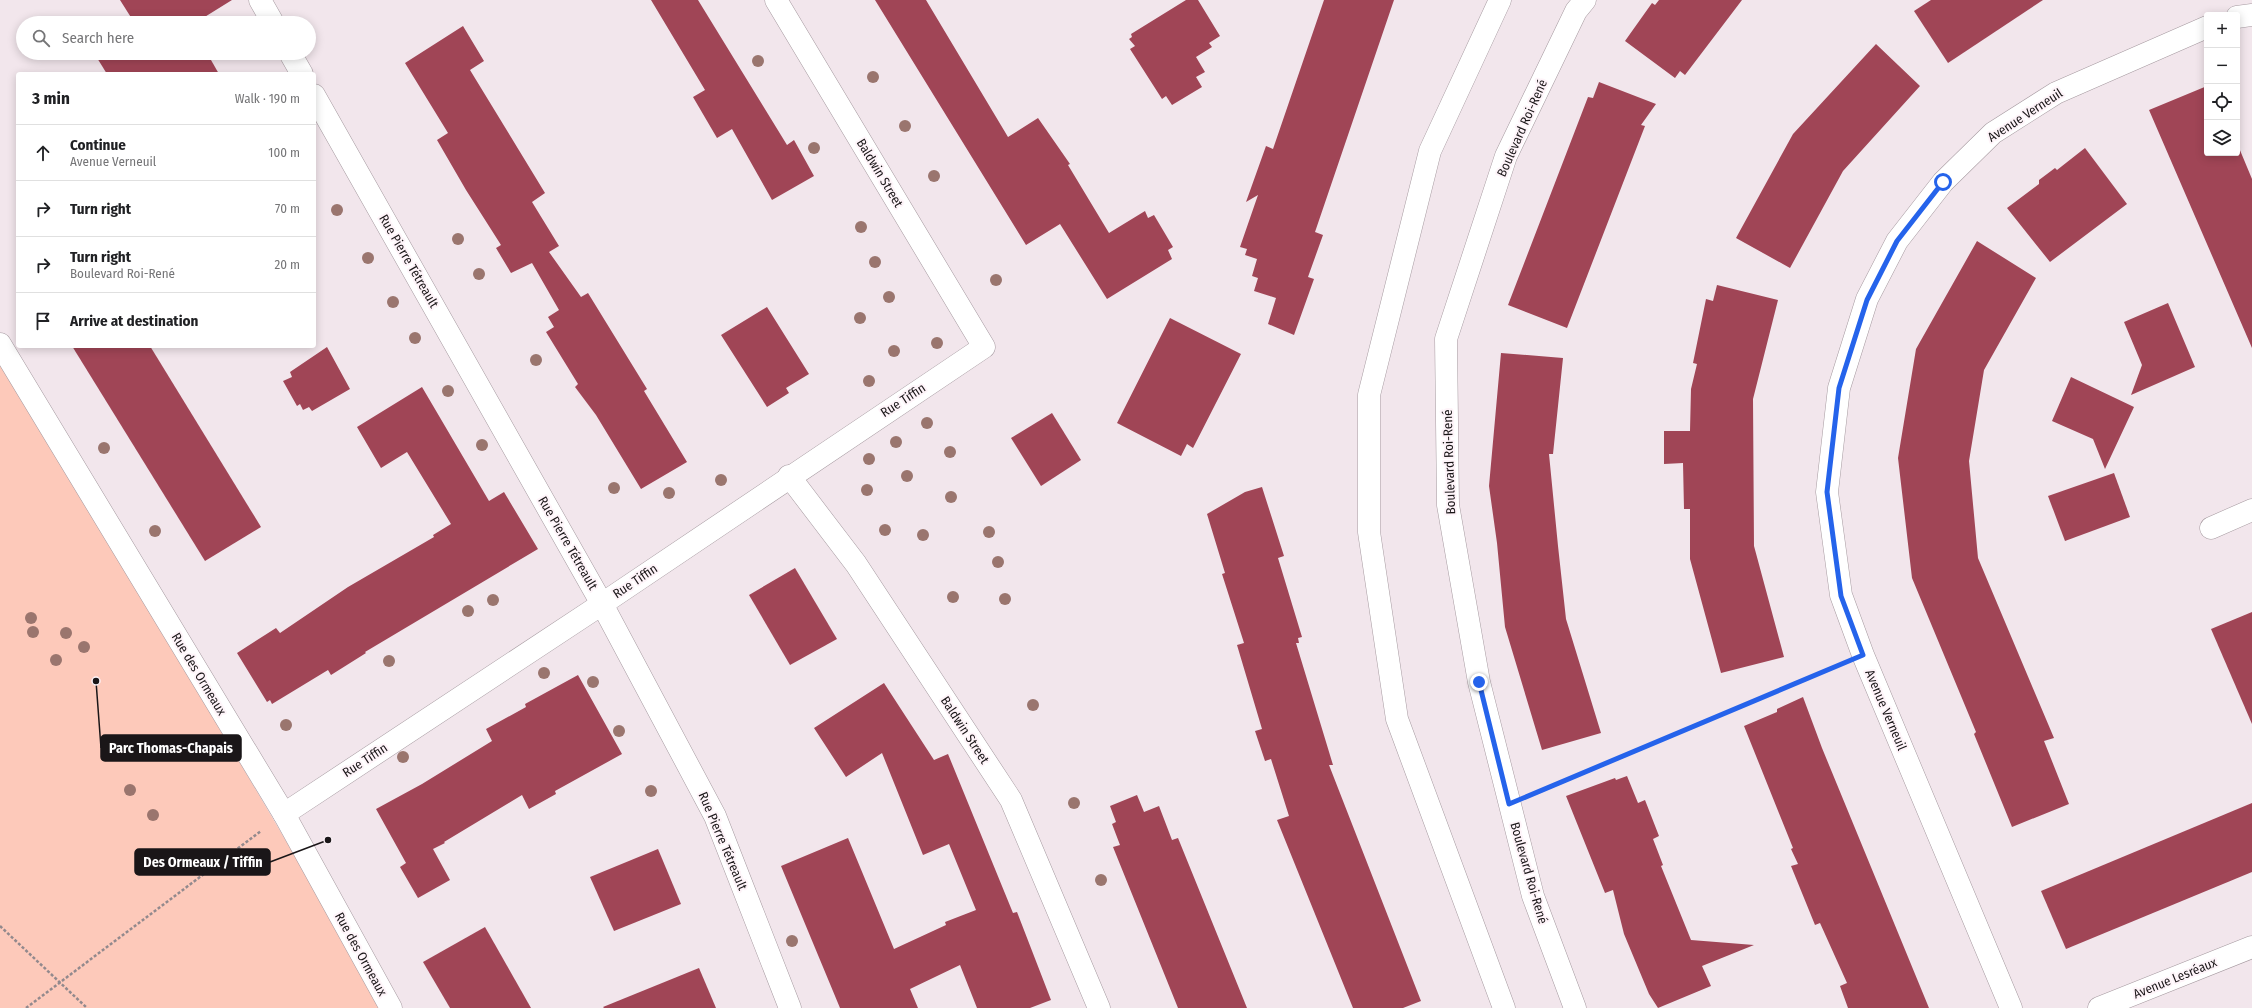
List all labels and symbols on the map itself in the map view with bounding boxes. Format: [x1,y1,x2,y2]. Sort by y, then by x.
street label: Boulevard Roi-René [1494,77,1550,179]
street label: Avenue Verneuil [1985,85,2066,145]
street label: Baldwin Street [854,136,907,211]
route start [1934,173,1952,191]
street label: Rue Pierre Tétreault [376,212,442,311]
street label: Rue Tiffin [878,380,928,420]
street label: Boulevard Roi-René [1440,409,1458,515]
street label: Rue Pierre Tétreault [535,494,601,593]
street label: Rue Tiffin [610,561,660,601]
street label: Rue des Ormeaux [169,630,230,718]
street label: Avenue Verneuil [1862,667,1910,753]
route end [1470,673,1488,691]
street label: Baldwin Street [938,693,993,767]
callout: Parc Thomas-Chapais [101,735,241,761]
text: Parc Thomas-Chapais [109,740,233,757]
street label: Rue Tiffin [340,740,390,780]
street label: Rue Pierre Tétreault [696,790,751,893]
street label: Boulevard Roi-René [1507,820,1551,926]
callout: Des Ormeaux / Tiffin [135,849,270,875]
text: Des Ormeaux / Tiffin [143,854,263,871]
street label: Rue des Ormeaux [332,910,390,999]
street label: Avenue Lesréaux [2131,954,2219,1002]

